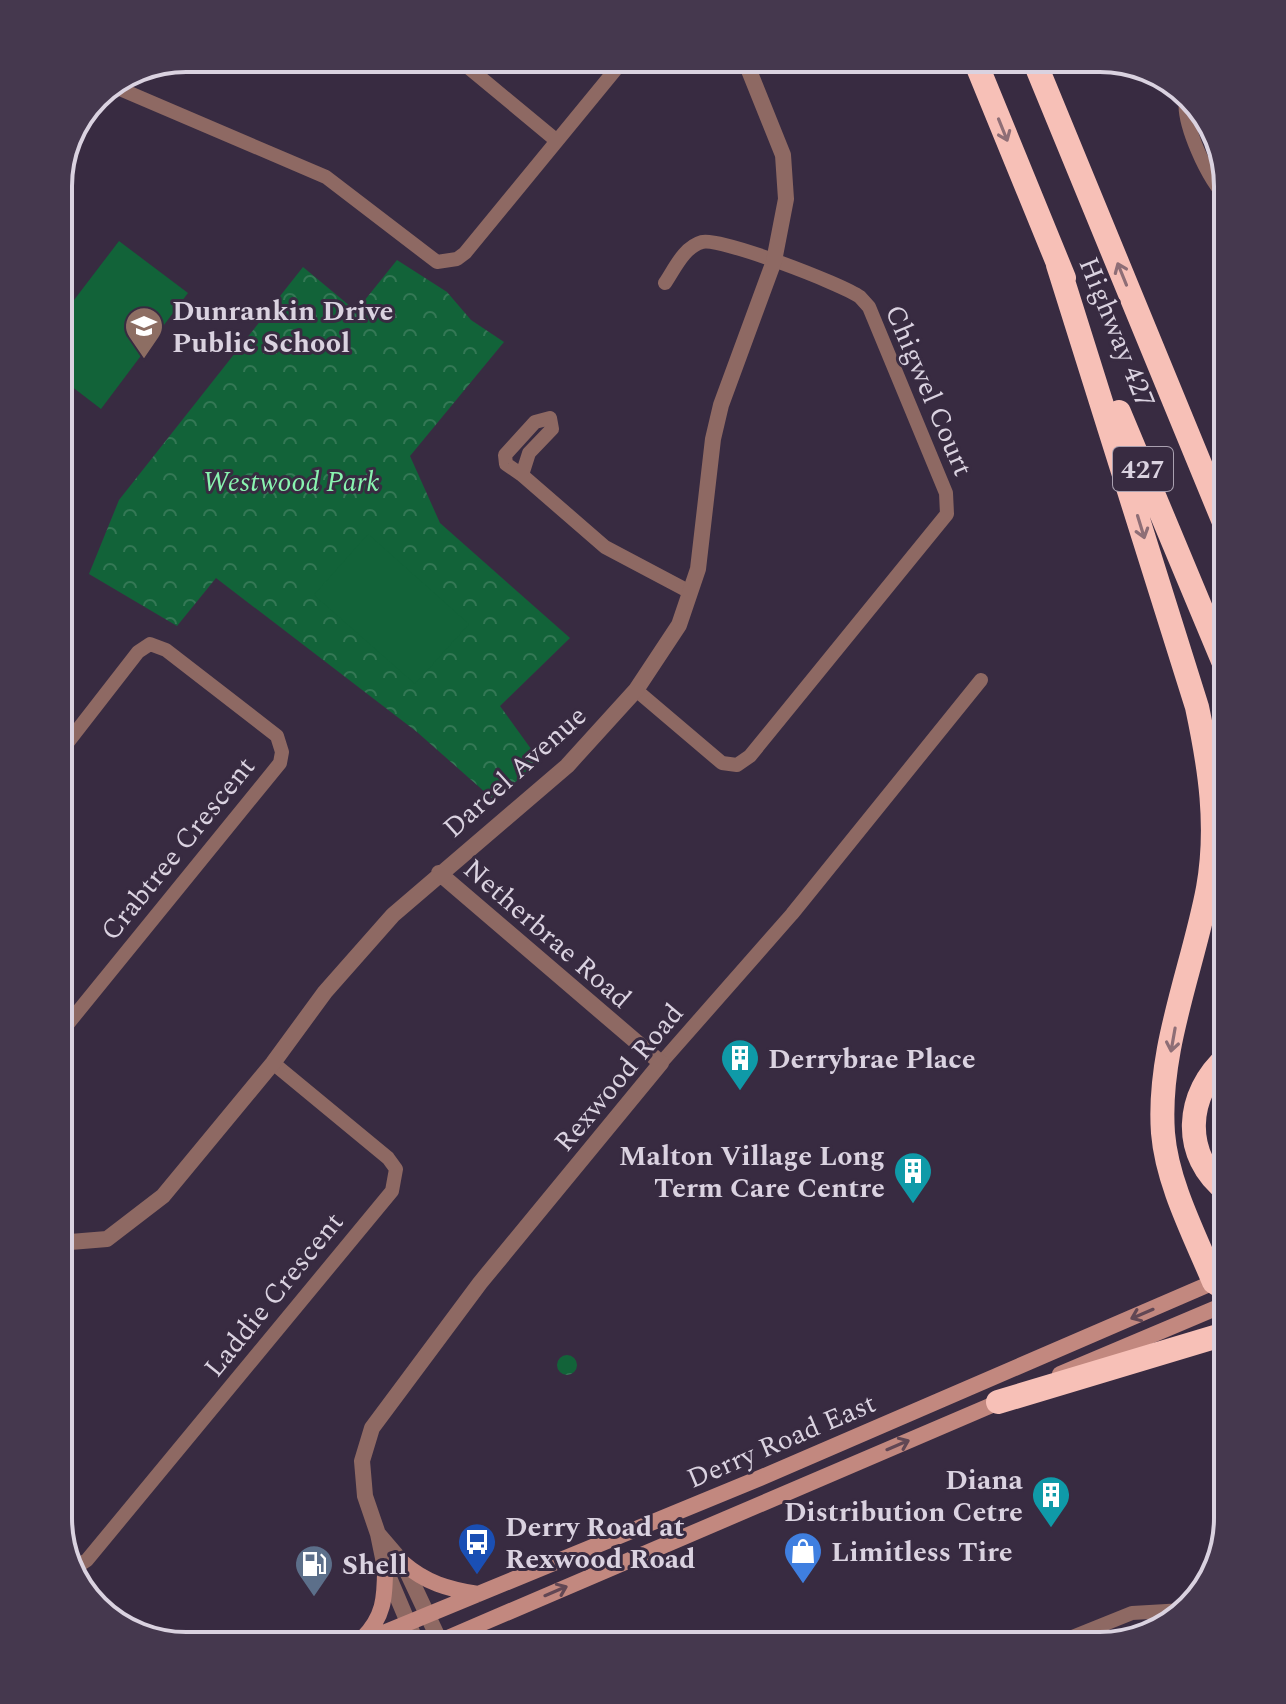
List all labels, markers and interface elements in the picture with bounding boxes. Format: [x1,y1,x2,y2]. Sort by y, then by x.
one-way arrow [997,118,1012,142]
street label: Highway 427 [1067,251,1166,415]
one-way arrow [1114,262,1129,286]
place label: Dunrankin Drive Public School [172,290,393,365]
street label: Chigwel Court [873,298,984,483]
school or university icon: Dunrankin Drive Public School [123,305,165,360]
road number: 427 [1113,447,1173,491]
park label: Westwood Park [202,461,380,504]
one-way arrow [1134,514,1149,539]
street label: Darcel Avenue [433,696,597,849]
street label: Crabtree Crescent [90,747,266,951]
street label: Netherbrae Road [453,849,641,1020]
street label: Rexwood Road [544,994,694,1162]
one-way arrow [1165,1026,1180,1052]
building icon: Derrybrae Place [719,1037,761,1092]
place label: Derrybrae Place [768,1038,976,1081]
place label: Malton Village Long Term Care Centre [619,1135,885,1210]
building icon: Malton Village Long Term Care Centre [892,1150,934,1205]
street label: Laddie Crescent [194,1203,355,1387]
one-way arrow [1130,1307,1155,1322]
street label: Derry Road East [680,1382,883,1501]
one-way arrow [885,1436,910,1451]
place label: Diana Distribution Cetre [784,1459,1024,1534]
building icon: Diana Distribution Cetre [1030,1474,1072,1529]
place label: Derry Road at Rexwood Road [505,1506,696,1581]
bus stop icon: Derry Road at Rexwood Road [456,1521,498,1576]
shop icon: Limitless Tire [782,1530,824,1585]
place label: Limitless Tire [831,1531,1013,1574]
fuel station icon: Shell [293,1543,335,1598]
place label: Shell [342,1544,407,1587]
one-way arrow [543,1582,568,1597]

